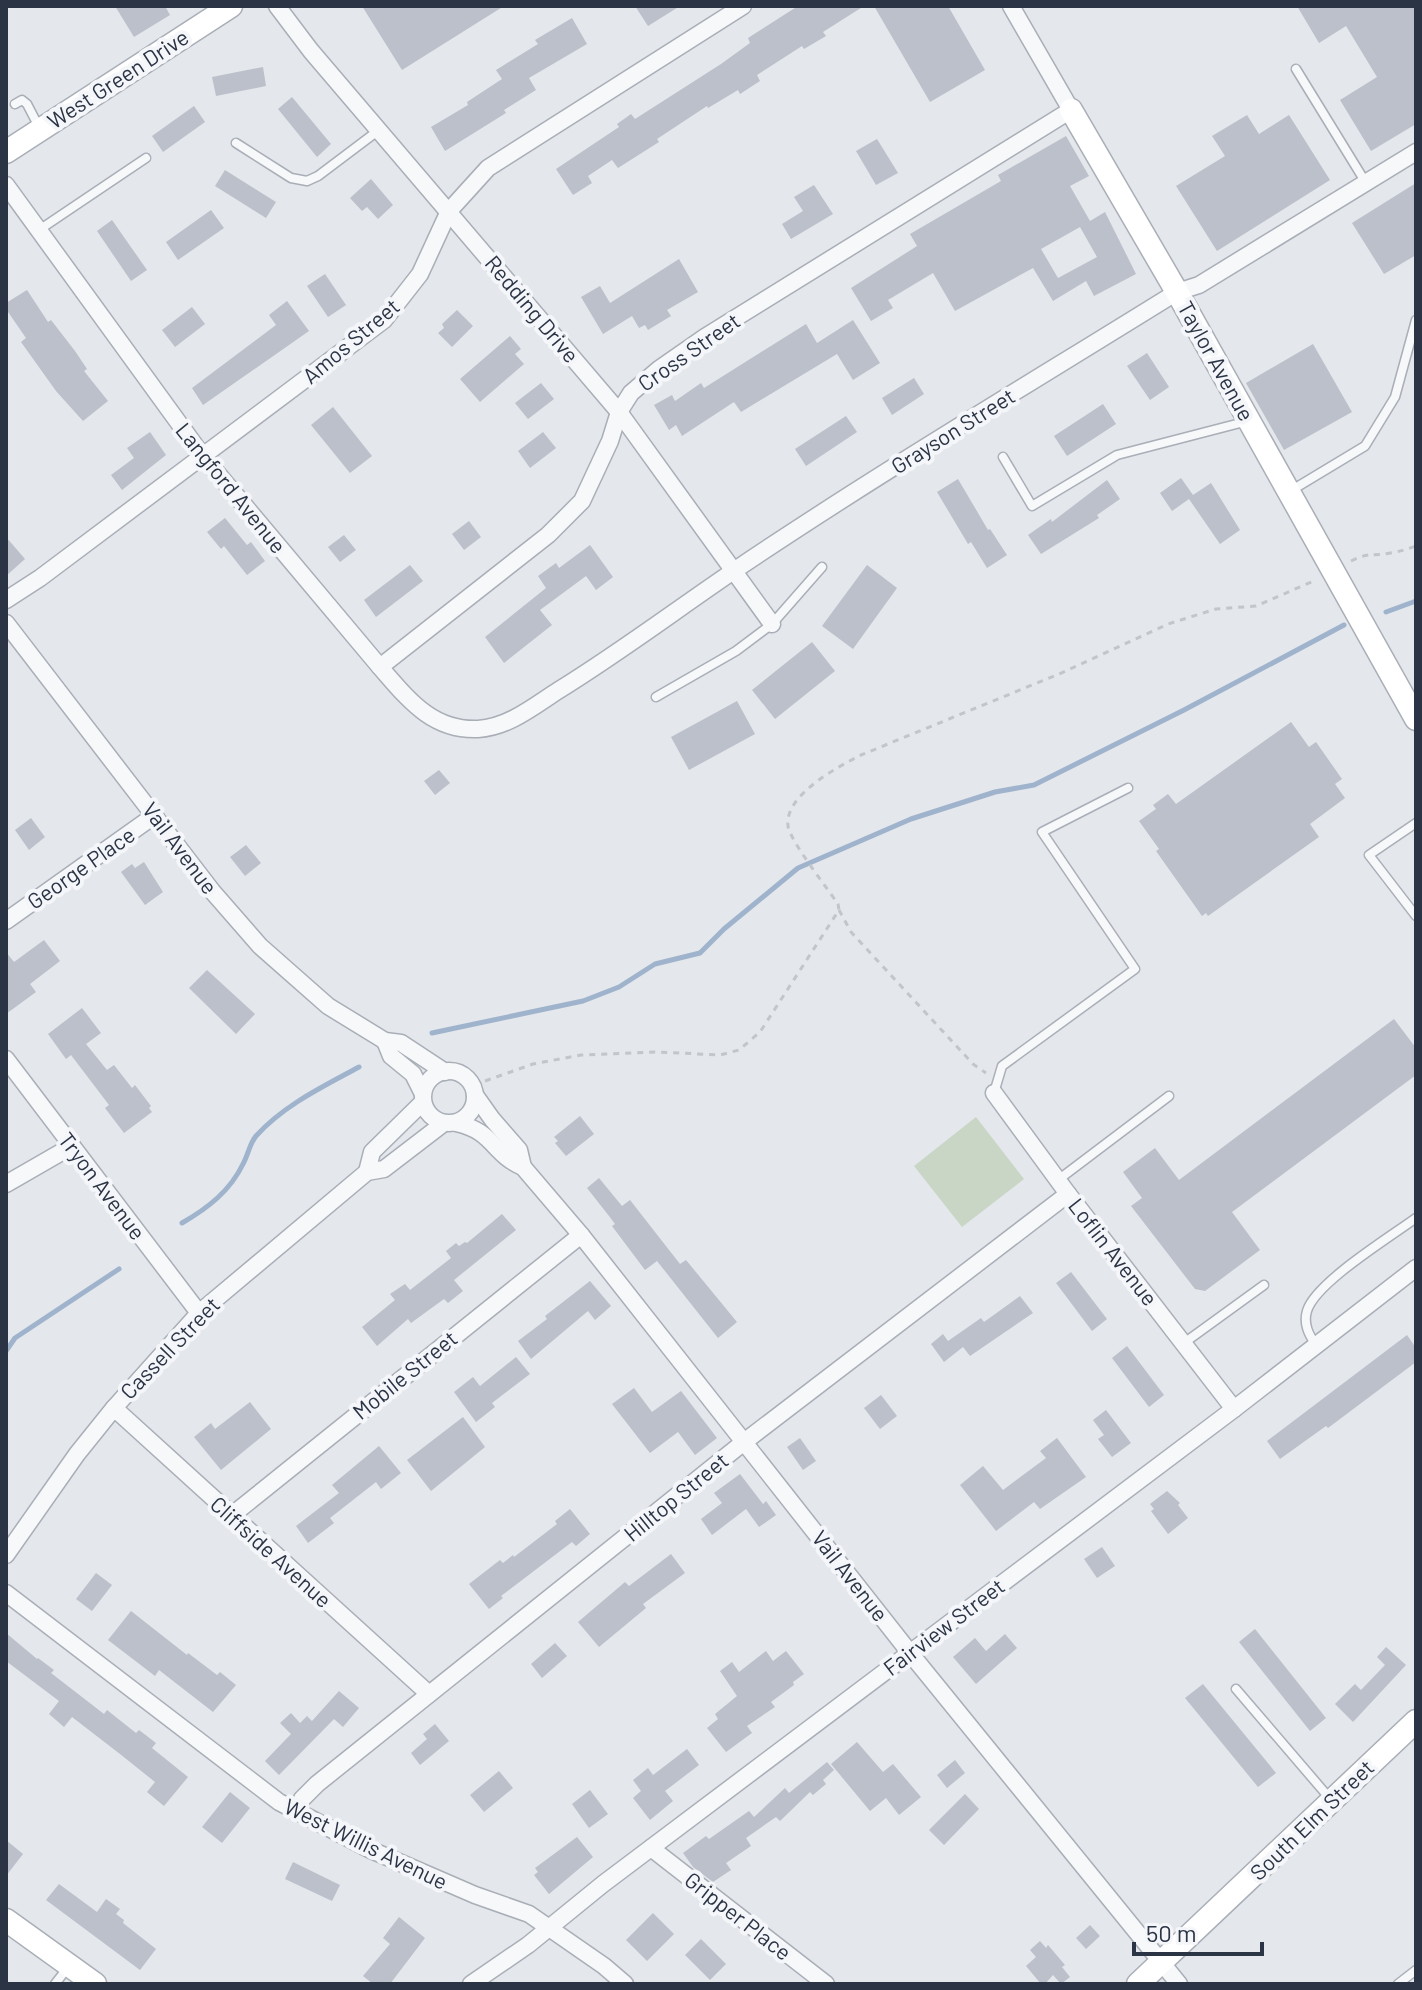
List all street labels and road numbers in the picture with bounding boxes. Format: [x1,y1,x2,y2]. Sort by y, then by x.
street label: West Green Drive [42,23,193,133]
street label: Redding Drive [480,250,585,367]
street label: Amos Street [297,292,404,388]
street label: Taylor Avenue [1173,296,1260,425]
street label: Cross Street [632,307,744,396]
street label: Grayson Street [886,382,1019,479]
street label: Langford Avenue [171,417,292,558]
street label: Vail Avenue [138,796,224,898]
street label: George Place [22,821,139,914]
street label: Tryon Avenue [54,1126,152,1244]
street label: Loflin Avenue [1064,1192,1164,1310]
street label: Cassell Street [114,1291,224,1404]
street label: Mobile Street [347,1324,462,1424]
street label: Hilltop Street [618,1446,733,1546]
street label: Cliffside Avenue [206,1490,337,1612]
street label: Vail Avenue [807,1525,894,1626]
street label: Fairview Street [878,1572,1009,1680]
street label: South Elm Street [1244,1754,1379,1885]
street label: West Willis Avenue [281,1792,452,1894]
street label: Gripper Place [680,1866,797,1965]

